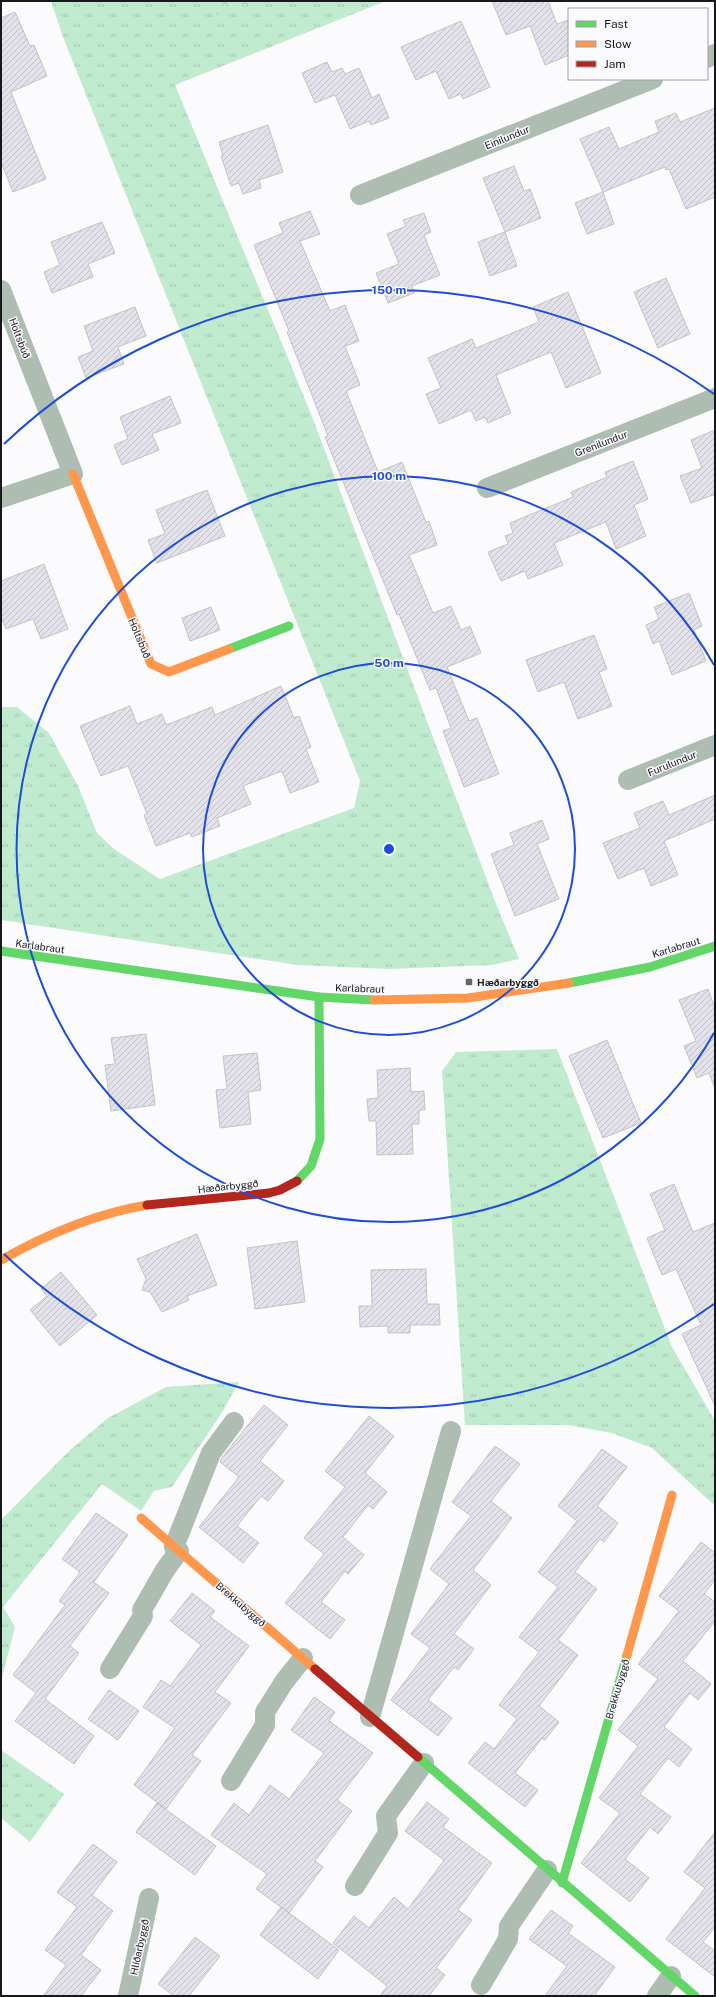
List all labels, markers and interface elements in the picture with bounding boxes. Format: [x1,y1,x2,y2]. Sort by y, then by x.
legend [568,8,708,80]
text: Fast [604,17,629,31]
text: Slow [604,37,632,51]
text: Jam [604,57,626,71]
street label: Einilundur [483,123,531,151]
text: 150 m [372,283,406,297]
street label: Holtsbúð [7,316,33,360]
street label: Grenilundur [573,427,629,459]
text: 100 m [372,469,406,483]
street label: Holtsbúð [126,616,154,660]
text: 50 m [374,656,404,670]
street label: Furulundur [646,748,698,778]
centre of rings [382,842,396,856]
street label: Karlabraut [651,934,702,960]
street label: Karlabraut [15,937,66,955]
place label: Hæðarbyggð [477,976,539,988]
marker: Hæðarbyggð [464,977,474,987]
street label: Karlabraut [335,981,385,995]
street label: Hæðarbyggð [197,1177,259,1195]
street label: Brekkubyggð [214,1579,269,1629]
street label: Brekkubyggð [603,1657,631,1720]
street label: Hlíðarbyggð [127,1918,151,1976]

